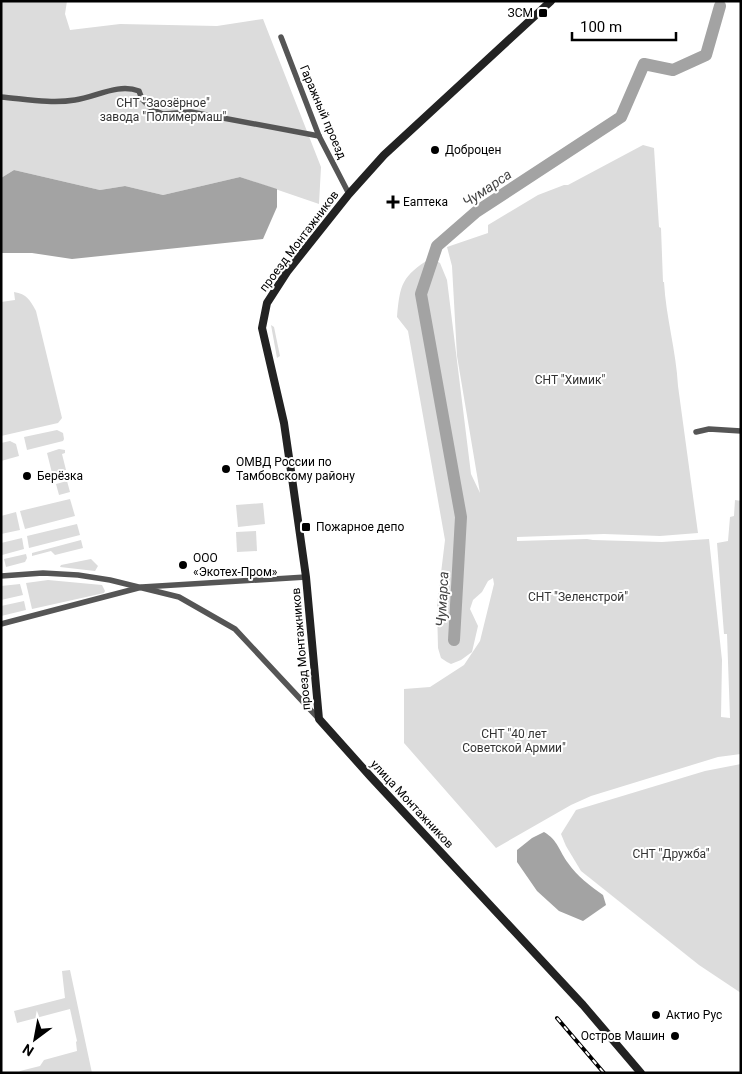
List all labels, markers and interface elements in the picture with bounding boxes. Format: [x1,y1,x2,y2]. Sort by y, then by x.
place label: ЗСМ [508,6,533,20]
marker: ЗСМ [537,7,549,19]
scale bar [572,10,676,42]
text: 100 m [580,18,622,36]
street label: Гаражный проезд [297,63,349,161]
park label: СНТ "Заозёрное" завода "Полимермаш" [100,96,226,124]
place label: Доброцен [445,143,501,157]
marker: Доброцен [429,144,441,156]
water label: Чумарса [460,166,514,210]
street label: проезд Монтажников [256,188,342,294]
place label: Еаптека [403,195,448,209]
marker: Еаптека [387,196,399,208]
park label: СНТ "Химик" [535,373,605,387]
place label: ОМВД России по Тамбовскому району [236,455,355,483]
marker: ОМВД России по Тамбовскому району [220,463,232,475]
place label: Берёзка [37,469,83,483]
marker: Берёзка [21,470,33,482]
place label: Пожарное депо [316,520,404,534]
marker: Пожарное депо [300,521,312,533]
place label: ООО «Экотех-Пром» [193,551,278,579]
marker: ООО «Экотех-Пром» [177,559,189,571]
water label: Чумарса [433,571,451,627]
street label: проезд Монтажников [289,587,313,711]
park label: СНТ "Зеленстрой" [528,590,628,604]
park label: СНТ "40 лет Советской Армии" [462,727,566,755]
street label: улица Монтажников [368,757,457,851]
park label: СНТ "Дружба" [632,847,710,861]
place label: Актио Рус [666,1008,722,1022]
marker: Актио Рус [650,1009,662,1021]
north arrow [10,1014,60,1064]
place label: Остров Машин [581,1029,665,1043]
marker: Остров Машин [669,1030,681,1042]
text: N [20,1041,37,1059]

